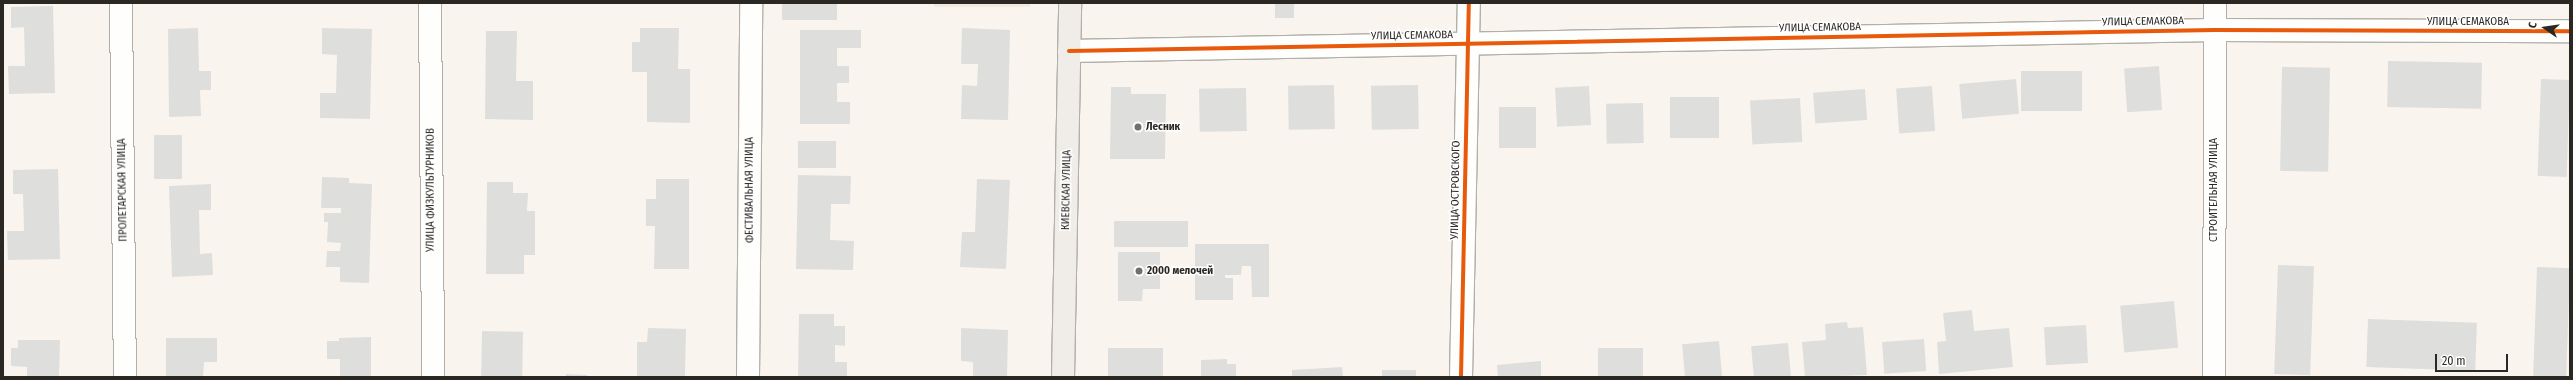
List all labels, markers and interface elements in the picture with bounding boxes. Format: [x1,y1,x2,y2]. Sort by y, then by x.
north arrow [2525,8,2565,48]
street label: УЛИЦА СЕМАКОВА [2102,15,2184,29]
street label: УЛИЦА СЕМАКОВА [2427,15,2509,29]
street label: УЛИЦА СЕМАКОВА [1779,21,1861,35]
text: С [2526,21,2540,29]
street label: УЛИЦА СЕМАКОВА [1371,29,1453,43]
place label: Лесник [1146,120,1180,134]
marker: Лесник [1133,122,1143,132]
street label: УЛИЦА ФИЗКУЛЬТУРНИКОВ [424,128,438,252]
street label: ФЕСТИВАЛЬНАЯ УЛИЦА [743,137,757,243]
street label: ПРОЛЕТАРСКАЯ УЛИЦА [115,138,131,242]
street label: СТРОИТЕЛЬНАЯ УЛИЦА [2207,138,2221,242]
street label: УЛИЦА ОСТРОВСКОГО [1449,140,1463,240]
street label: КИЕВСКАЯ УЛИЦА [1060,150,1074,230]
place label: 2000 мелочей [1147,264,1213,278]
marker: 2000 мелочей [1134,266,1144,276]
scale bar [2437,346,2510,372]
text: 20 m [2442,354,2466,368]

